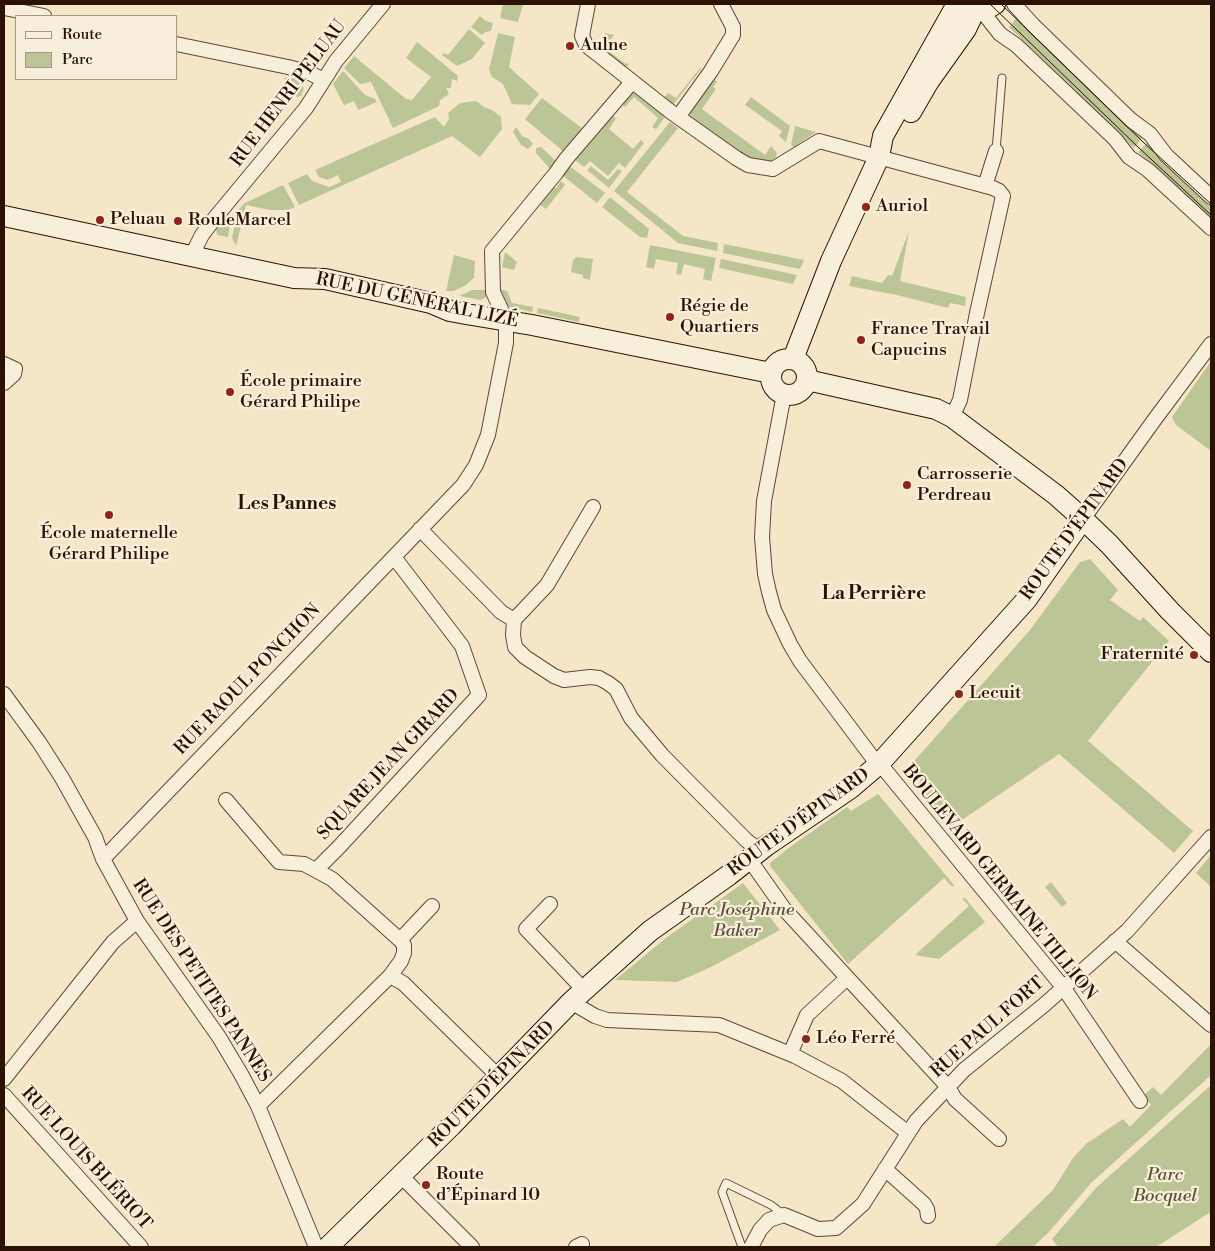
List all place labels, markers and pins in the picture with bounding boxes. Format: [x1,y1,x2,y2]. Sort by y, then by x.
place label: Aulne [580,35,628,57]
marker: Aulne [564,40,576,52]
place label: Auriol [876,196,928,218]
marker: Auriol [860,201,872,213]
place label: Peluau [110,209,165,231]
place label: RouleMarcel [188,210,291,232]
marker: Peluau [94,214,106,226]
marker: RouleMarcel [172,215,184,227]
place label: Régie de Quartiers [680,296,759,338]
marker: Régie de Quartiers [664,311,676,323]
place label: France Travail Capucins [871,319,990,362]
marker: France Travail Capucins [855,334,867,346]
place label: École primaire Gérard Philipe [240,371,362,414]
marker: École primaire Gérard Philipe [224,386,236,398]
place label: Carrosserie Perdreau [917,464,1012,506]
marker: Carrosserie Perdreau [901,479,913,491]
marker: École maternelle Gérard Philipe [103,509,115,521]
place label: École maternelle Gérard Philipe [40,523,178,566]
place label: Fraternité [1100,644,1184,666]
marker: Fraternité [1188,649,1200,661]
place label: Lecuit [969,683,1021,705]
marker: Lecuit [953,688,965,700]
place label: Léo Ferré [816,1028,895,1050]
marker: Léo Ferré [800,1033,812,1045]
place label: Route d’Épinard 10 [436,1164,540,1206]
marker: Route d’Épinard 10 [420,1179,432,1191]

